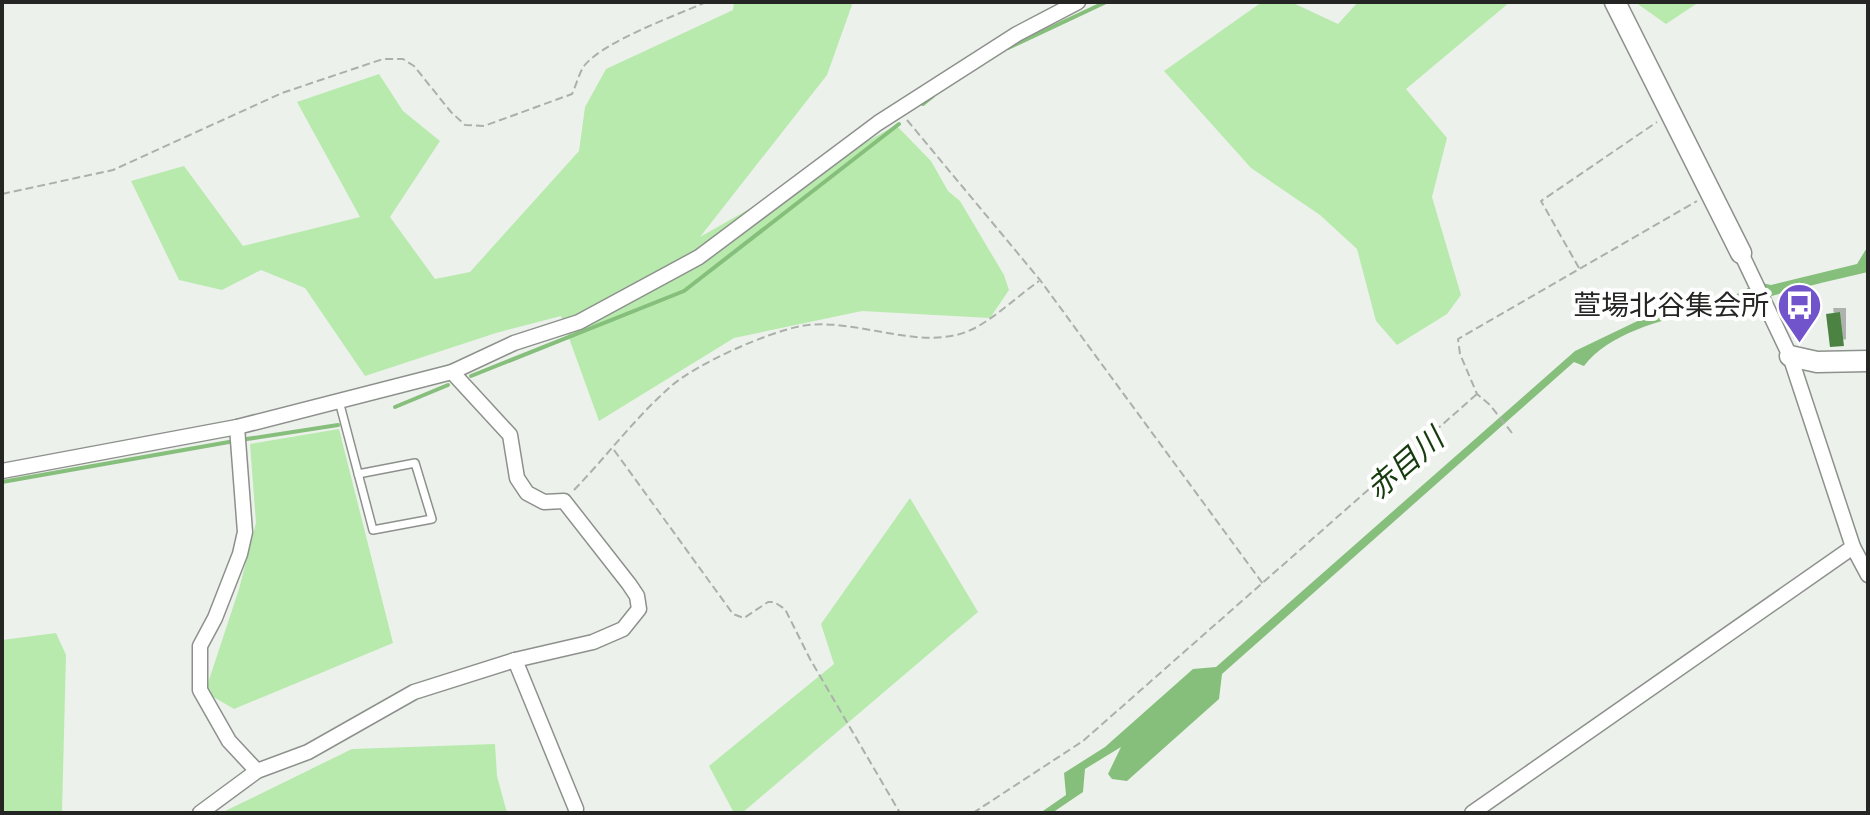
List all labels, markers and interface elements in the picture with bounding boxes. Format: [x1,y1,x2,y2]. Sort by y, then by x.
bus stop icon: 萱場北谷集会所 [1776,281,1824,344]
place label: 萱場北谷集会所 [1573,289,1769,322]
water label: 赤目川 [1359,419,1452,506]

